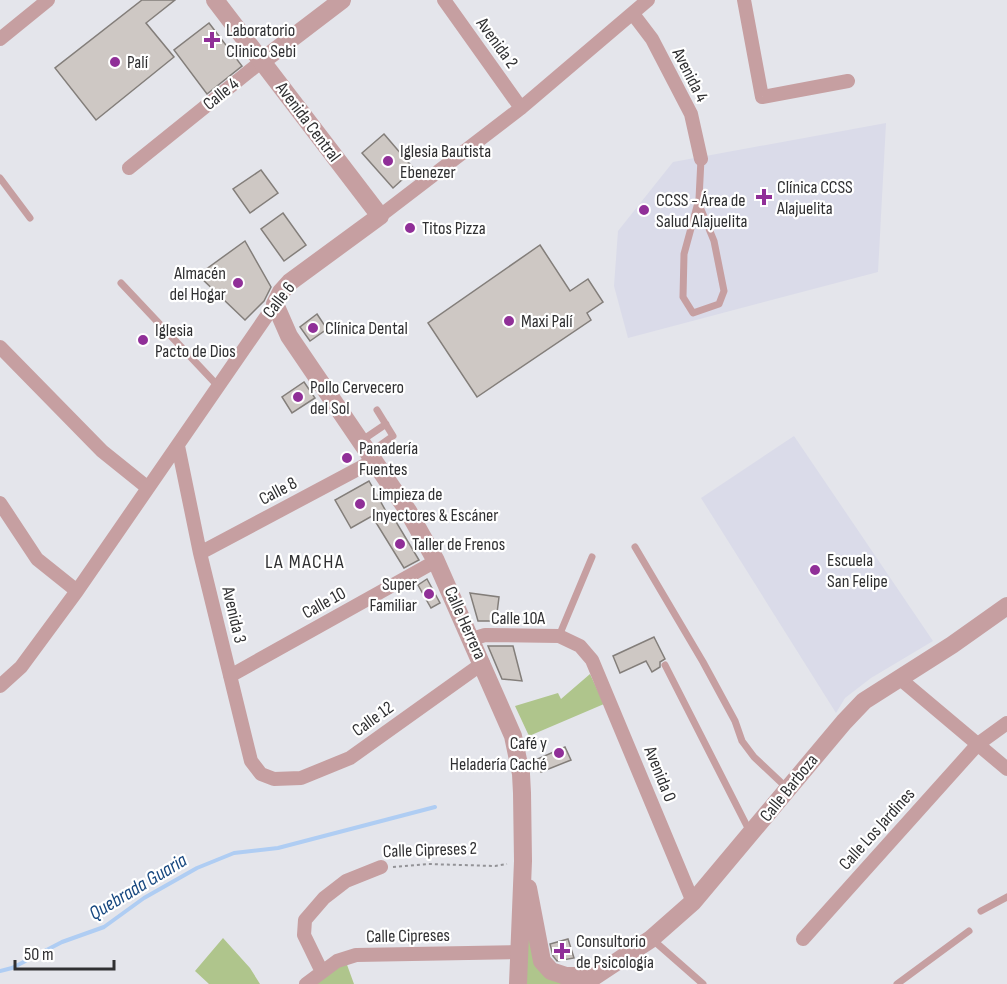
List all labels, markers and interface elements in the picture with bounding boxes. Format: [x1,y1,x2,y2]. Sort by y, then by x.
street label: Avenida 2 [471,13,522,72]
place label: Laboratorio Clinico Sebi [226,20,296,62]
marker: Laboratorio Clinico Sebi [203,31,221,49]
street label: Avenida 4 [667,44,713,106]
place label: Palí [127,52,149,73]
marker: Palí [108,55,122,69]
street label: Calle 4 [199,73,243,115]
street label: Avenida Central [271,77,345,166]
place label: Iglesia Bautista Ebenezer [400,141,491,183]
marker: Iglesia Bautista Ebenezer [381,154,395,168]
place label: Clínica CCSS Alajuelita [776,177,853,219]
marker: Clínica CCSS Alajuelita [755,188,773,206]
place label: CCSS - Área de Salud Alajuelita [656,190,748,232]
marker: CCSS - Área de Salud Alajuelita [637,203,651,217]
place label: Titos Pizza [422,218,486,239]
marker: Titos Pizza [403,221,417,235]
place label: Almacén del Hogar [169,263,226,305]
marker: Almacén del Hogar [231,276,245,290]
street label: Calle 6 [258,278,300,322]
place label: Maxi Palí [521,311,573,332]
marker: Maxi Palí [502,314,516,328]
place label: Clínica Dental [325,318,408,339]
place label: Iglesia Pacto de Dios [155,320,236,362]
marker: Clínica Dental [306,321,320,335]
marker: Iglesia Pacto de Dios [136,333,150,347]
place label: Pollo Cervecero del Sol [310,377,404,419]
marker: Pollo Cervecero del Sol [291,390,305,404]
place label: Panadería Fuentes [359,438,418,480]
marker: Panadería Fuentes [340,451,354,465]
street label: Calle 8 [255,472,301,510]
place label: Limpieza de Inyectores & Escáner [372,484,499,526]
marker: Limpieza de Inyectores & Escáner [353,497,367,511]
place label: Taller de Frenos [412,534,505,555]
marker: Taller de Frenos [393,537,407,551]
district label: LA MACHA [265,550,345,574]
place label: Escuela San Felipe [827,550,888,592]
marker: Escuela San Felipe [808,563,822,577]
place label: Super Familiar [369,574,417,616]
street label: Calle 10 [299,583,349,623]
street label: Calle Herrera [440,583,490,663]
street label: Avenida 3 [217,584,251,645]
marker: Super Familiar [422,587,436,601]
street label: Calle 10A [491,608,545,629]
street label: Calle 12 [348,697,398,741]
place label: Café y Heladería Caché [450,733,547,775]
street label: Avenida 0 [639,742,681,805]
marker: Café y Heladería Caché [552,746,566,760]
street label: Calle Barboza [756,750,823,826]
street label: Calle Los Jardines [835,784,919,874]
street label: Calle Cipreses 2 [383,838,477,862]
water label: Quebrada Guaria [85,848,191,926]
street label: Calle Cipreses [366,925,450,947]
place label: Consultorio de Psicología [576,931,654,973]
scale bar [15,933,114,971]
marker: Consultorio de Psicología [553,942,571,960]
text: 50 m [24,944,54,965]

